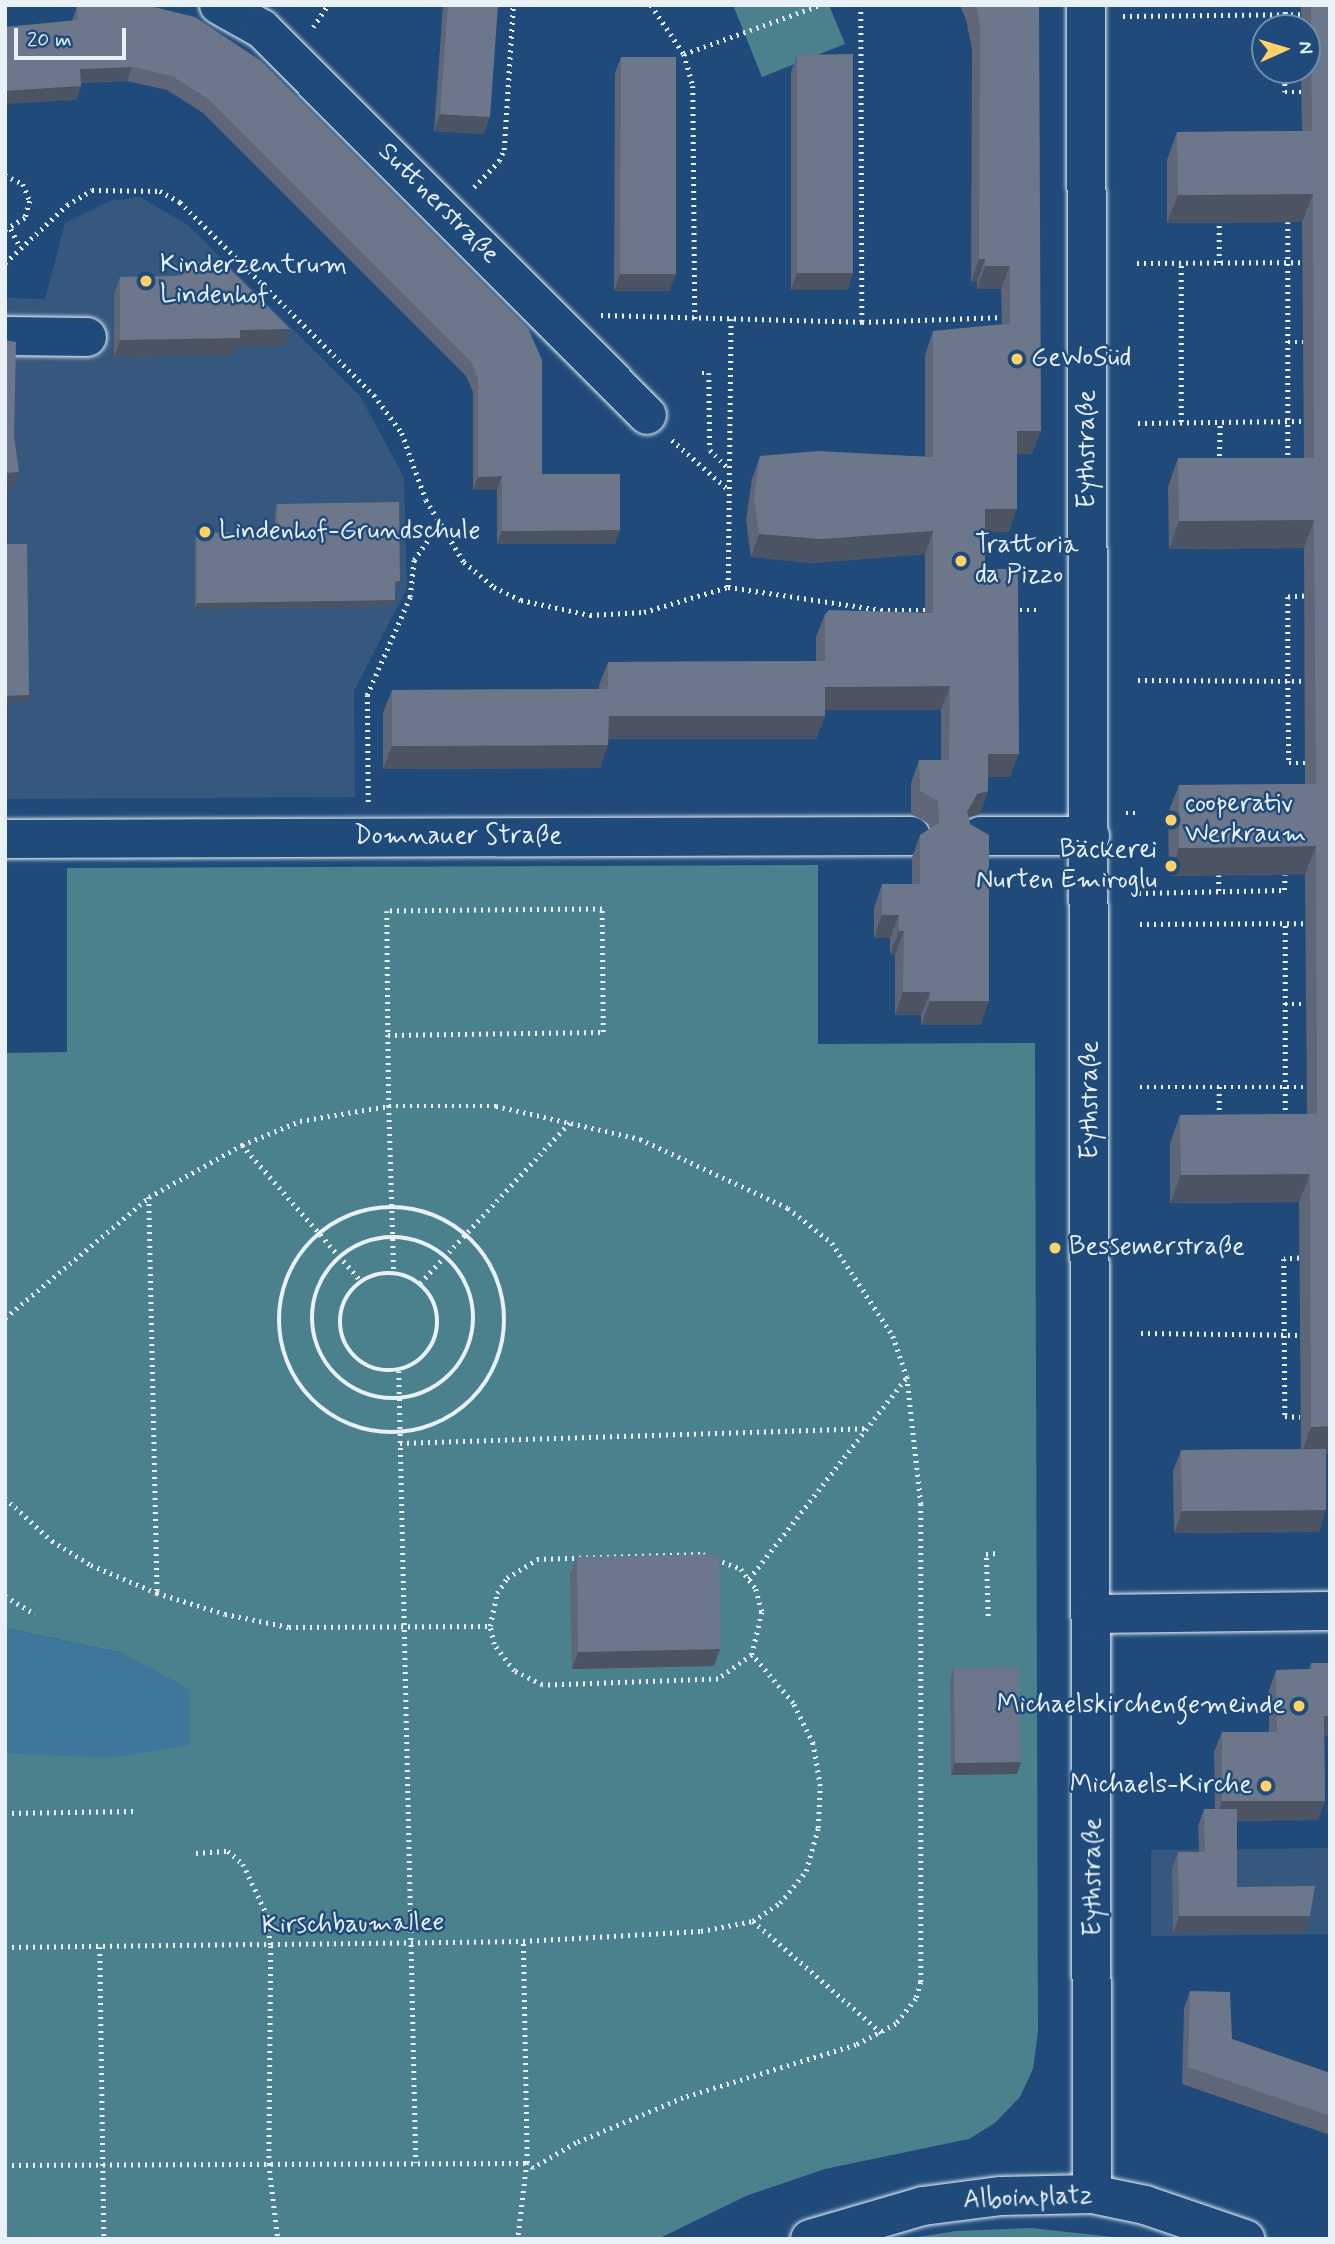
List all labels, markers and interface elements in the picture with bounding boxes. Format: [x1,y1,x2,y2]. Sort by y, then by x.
scale bar [18,14,130,58]
north arrow [1251,14,1321,84]
text: 20 m [27,26,72,54]
text: N [1293,40,1318,55]
street label: Suttnerstraße [371,137,505,271]
place label: Kinderzentrum Lindenhof [160,250,347,312]
marker: Kinderzentrum Lindenhof [138,273,154,289]
place label: GeWoSüd [1031,343,1131,375]
marker: GeWoSüd [1009,351,1025,367]
street label: Eythstraße [1072,390,1104,508]
place label: Lindenhof-Grundschule [219,516,480,548]
marker: Lindenhof-Grundschule [197,524,213,540]
place label: Trattoria da Pizzo [975,530,1079,592]
marker: Trattoria da Pizzo [953,553,969,569]
place label: cooperativ Werkraum [1185,789,1306,850]
marker: cooperativ Werkraum [1163,812,1179,828]
street label: Domnauer Straße [354,821,562,853]
place label: Bäckerei Nurten Emiroglu [980,835,1157,896]
marker: Bäckerei Nurten Emiroglu [1163,858,1179,874]
street label: Eythstraße [1075,1041,1107,1159]
place label: Bessemerstraße [1069,1232,1245,1264]
marker: Bessemerstraße [1047,1240,1063,1256]
place label: Michaelskirchengemeinde [997,1690,1285,1722]
marker: Michaelskirchengemeinde [1291,1698,1307,1714]
place label: Michaels-Kirche [1070,1770,1252,1802]
marker: Michaels-Kirche [1258,1778,1274,1794]
street label: Eythstraße [1078,1818,1110,1936]
street label: Kirschbaumallee [261,1908,445,1942]
street label: Alboinplatz [963,2181,1093,2217]

